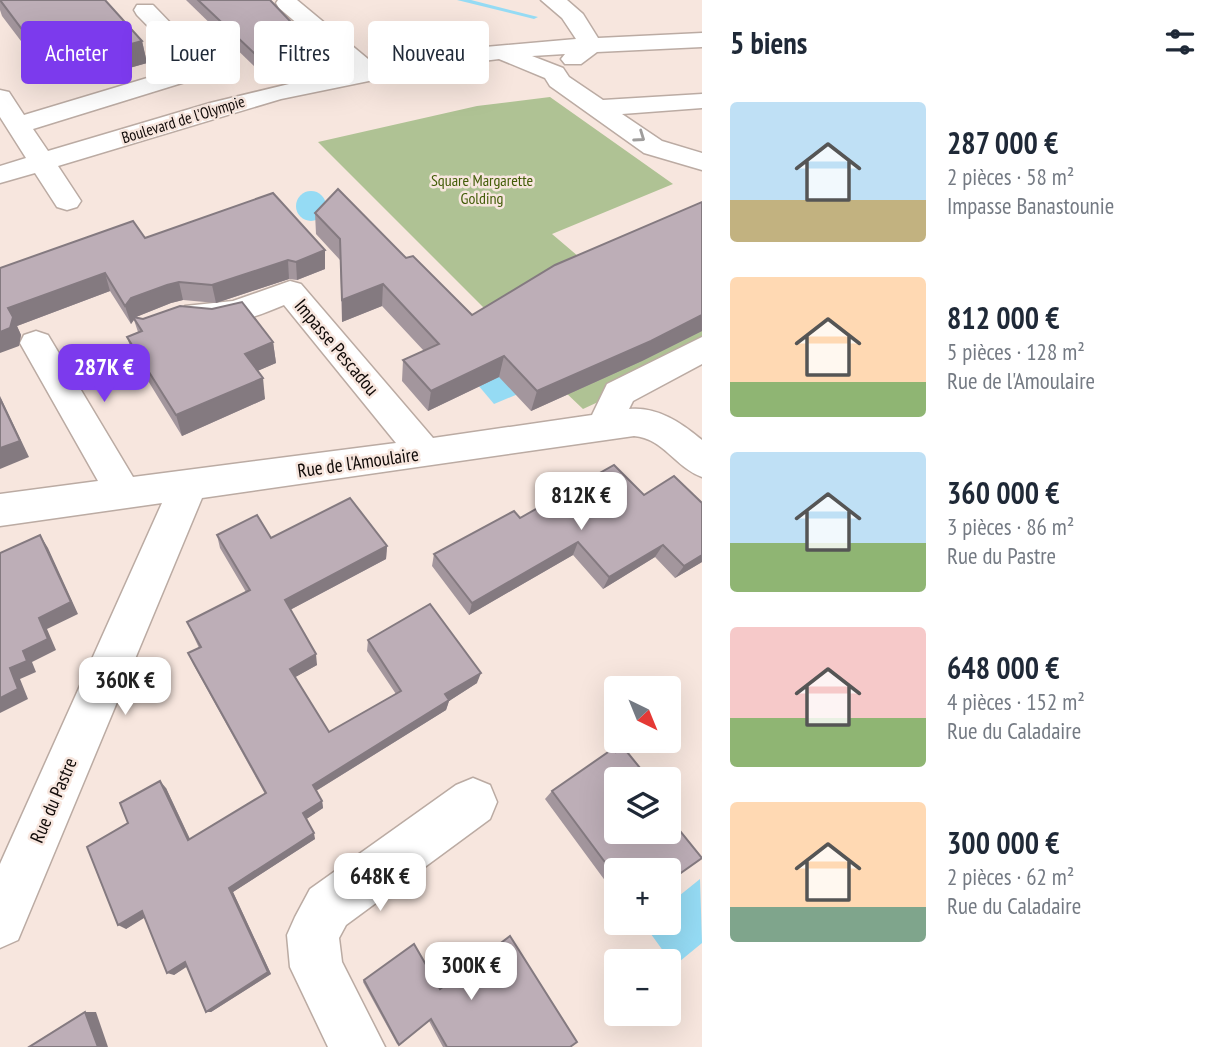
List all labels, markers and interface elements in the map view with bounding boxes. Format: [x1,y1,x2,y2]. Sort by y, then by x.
chip: Acheter [21,21,132,84]
chip: Louer [146,21,240,84]
chip: Filtres [254,21,354,84]
chip: Nouveau [368,21,489,84]
text: 5 biens [730,23,807,62]
icon: filters [1161,23,1199,61]
street label: Boulevard de l'Olympie [119,91,247,147]
text: 287 000 € [947,123,1058,162]
one-way arrow [632,129,645,141]
icon: home [786,130,870,214]
text: 2 pièces · 58 m² [947,162,1074,191]
park label: Square Margarette Golding [431,170,533,208]
text: Impasse Banastounie [947,191,1114,220]
street label: Impasse Pescadou [290,294,384,400]
text: 812 000 € [947,298,1060,337]
icon: home [786,305,870,389]
text: 5 pièces · 128 m² [947,337,1085,366]
pin: 287K € [47,344,161,404]
text: 287K € [74,352,134,381]
text: Rue de l'Amoulaire [947,366,1095,395]
street label: Rue de l'Amoulaire [296,442,420,482]
pin: 812K € [524,472,638,532]
text: 360 000 € [947,473,1060,512]
text: 812K € [551,480,611,509]
icon: home [786,480,870,564]
text: 3 pièces · 86 m² [947,512,1074,541]
text: Rue du Pastre [947,541,1056,570]
text: 648 000 € [947,648,1060,687]
icon: home [786,655,870,739]
pin: 360K € [68,658,182,717]
text: 360K € [95,665,155,694]
north arrow [604,676,681,752]
map controls [604,676,681,1026]
text: 4 pièces · 152 m² [947,687,1085,716]
text: Rue du Caladaire [947,716,1081,745]
street label: Rue du Pastre [24,754,82,846]
button: layers [604,767,681,844]
text: 300 000 € [947,823,1060,862]
icon: home [786,830,870,914]
pin: 648K € [323,853,437,913]
button: + [604,858,681,935]
text: 648K € [350,861,410,890]
text: 2 pièces · 62 m² [947,862,1074,891]
text: Rue du Caladaire [947,891,1081,920]
pin: 300K € [414,942,528,1002]
button: − [604,949,681,1026]
text: 300K € [441,950,501,979]

